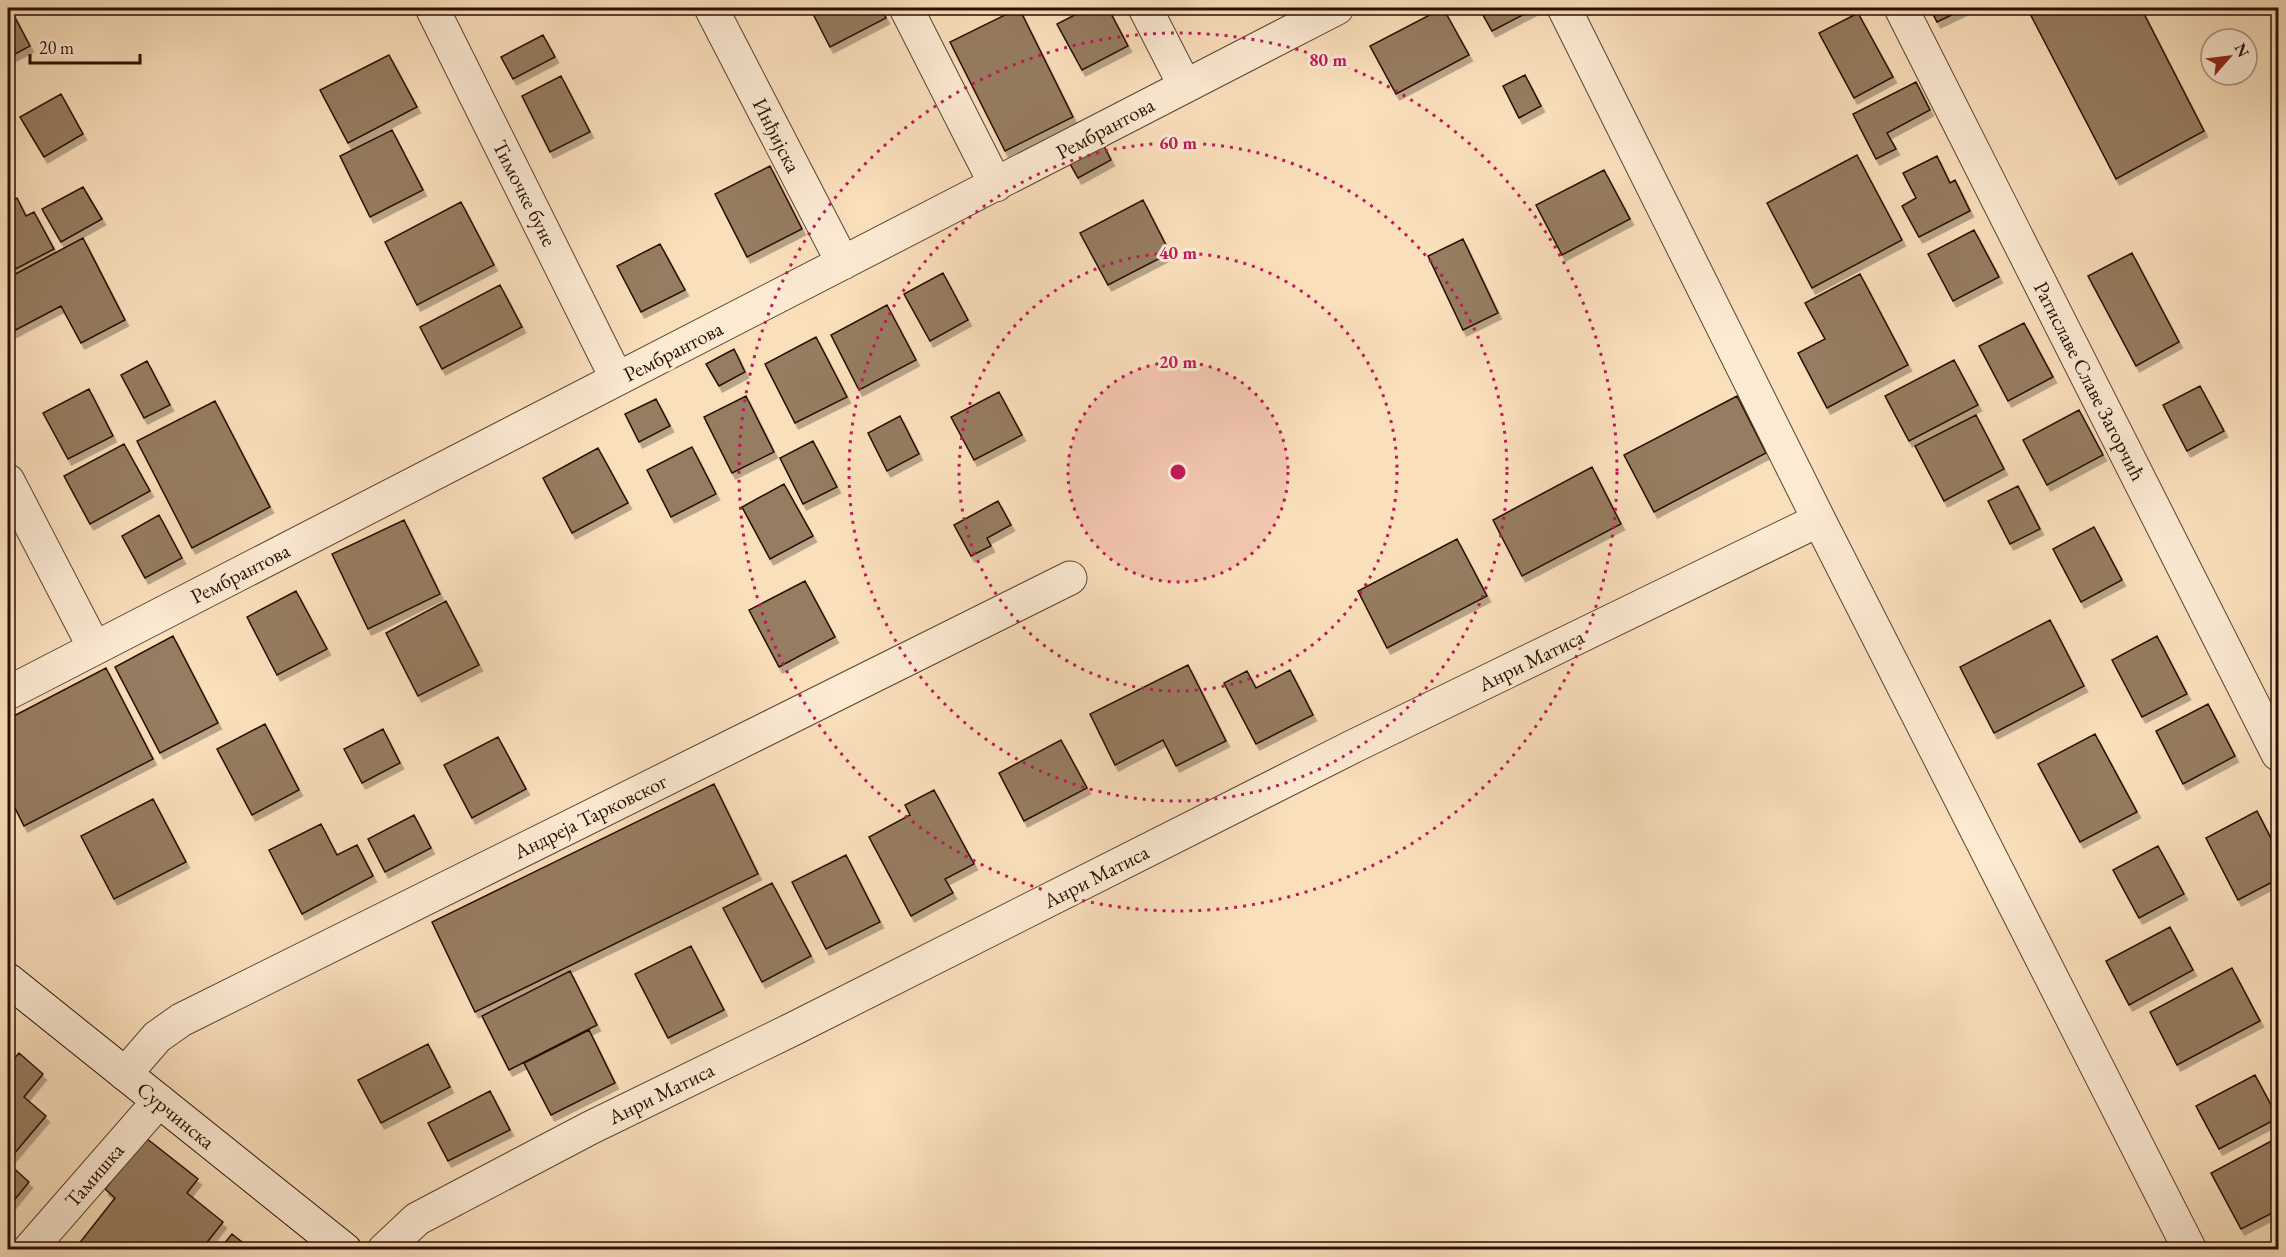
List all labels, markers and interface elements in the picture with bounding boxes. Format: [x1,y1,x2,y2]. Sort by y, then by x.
scale bar [30,27,140,65]
north arrow [2199,27,2259,87]
text: 20 m [39,36,74,59]
text: N [2229,40,2254,61]
text: 80 m [1309,48,1347,71]
street label: Рембрантова [1051,90,1160,165]
street label: Инђијска [747,93,808,177]
text: 60 m [1159,131,1197,154]
street label: Тимочке буне [487,135,563,251]
text: 40 m [1159,241,1197,264]
street label: Ратиславе Славе Загорчић [2028,277,2152,485]
street label: Рембрантова [619,314,728,388]
text: 20 m [1159,350,1197,373]
centre of rings [1168,462,1188,482]
street label: Рембрантова [186,536,295,610]
street label: Анри Матиса [1473,622,1589,698]
street label: Андреја Тарковског [508,767,672,865]
street label: Анри Матиса [1038,838,1154,915]
street label: Анри Матиса [603,1055,719,1131]
street label: Сурчинска [131,1075,221,1155]
street label: Тамишка [59,1137,130,1213]

